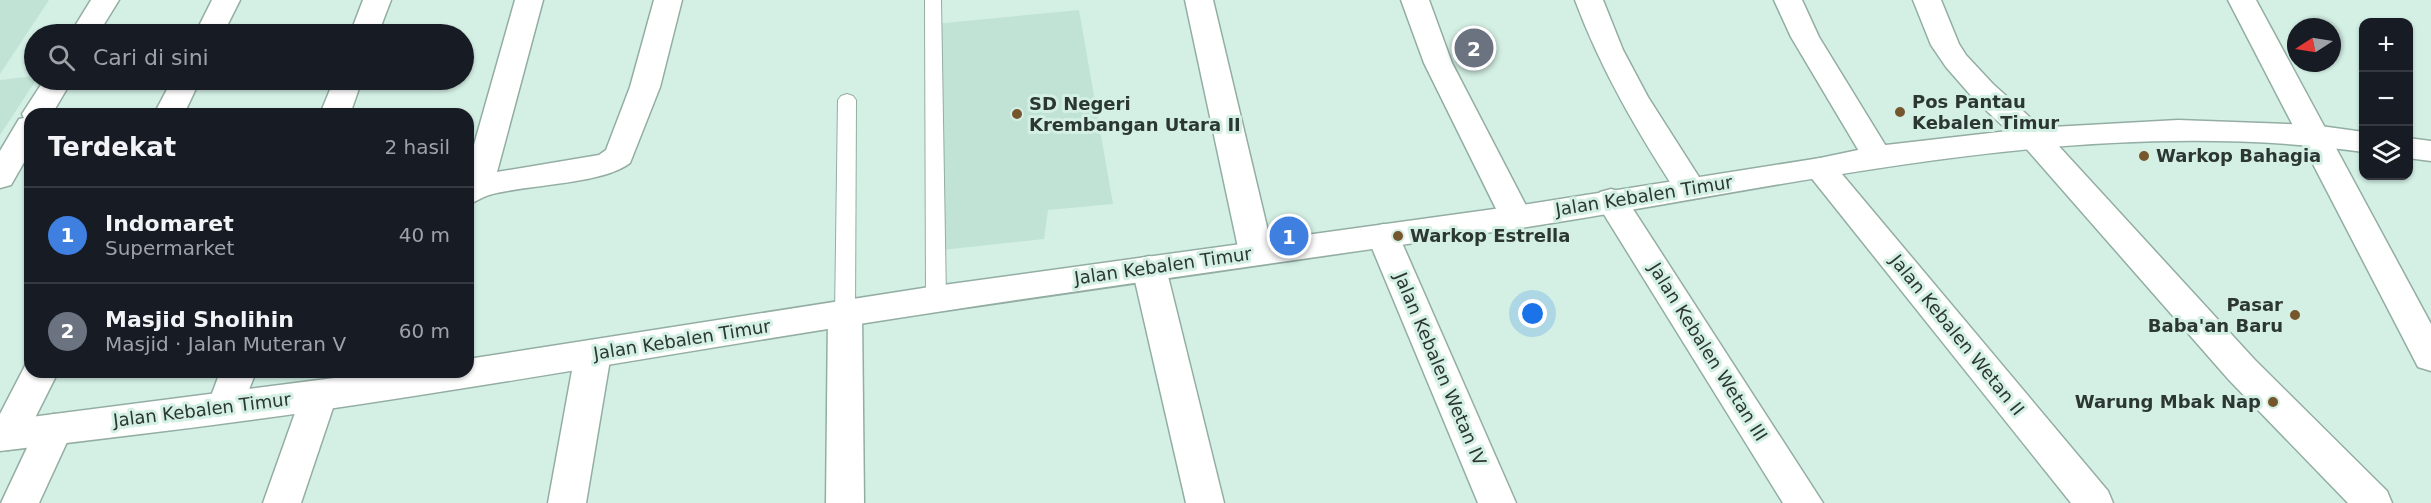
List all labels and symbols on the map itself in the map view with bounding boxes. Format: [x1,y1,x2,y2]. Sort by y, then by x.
north arrow [2287,18,2341,72]
pin: 2 [1454,26,1494,70]
place label: Pos Pantau Kebalen Timur [1912,91,2059,133]
place label: SD Negeri Krembangan Utara II [1029,93,1241,135]
marker: Pos Pantau Kebalen Timur [1893,105,1907,119]
marker: SD Negeri Krembangan Utara II [1010,107,1024,121]
place label: Warkop Bahagia [2156,145,2321,166]
marker: Warkop Bahagia [2137,149,2151,163]
street label: Jalan Kebalen Timur [1553,171,1735,220]
pin: 1 [1270,214,1308,258]
place label: Warkop Estrella [1410,225,1570,246]
marker: Warkop Estrella [1391,229,1405,243]
street label: Jalan Kebalen Timur [1072,243,1254,288]
street label: Jalan Kebalen Wetan II [1885,249,2029,419]
street label: Jalan Kebalen Wetan III [1644,258,1772,445]
street label: Jalan Kebalen Wetan IV [1390,268,1491,469]
place label: Pasar Baba'an Baru [2148,294,2283,336]
your location [1518,299,1547,328]
marker: Pasar Baba'an Baru [2288,308,2302,322]
street label: Jalan Kebalen Timur [591,315,773,364]
street label: Jalan Kebalen Timur [111,388,293,431]
place label: Warung Mbak Nap [2075,391,2261,412]
marker: Warung Mbak Nap [2266,395,2280,409]

